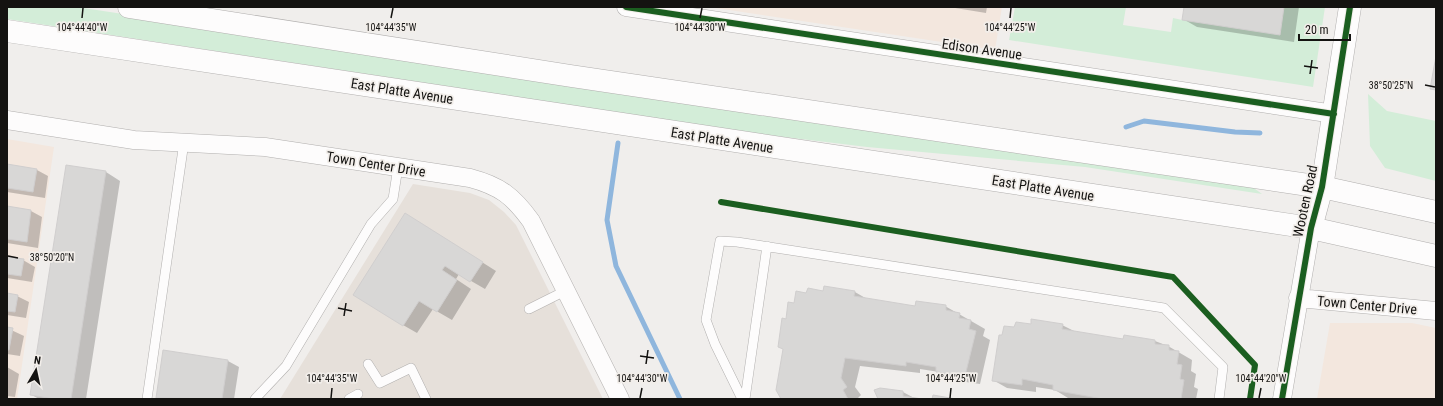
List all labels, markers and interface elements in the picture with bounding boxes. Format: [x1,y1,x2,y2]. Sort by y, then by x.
scale bar [1299,16,1350,42]
text: 104°44'40"W [57,22,108,33]
text: 104°44'35"W [366,22,417,33]
text: 104°44'30"W [675,22,726,33]
text: 104°44'25"W [985,22,1036,33]
text: 20 m [1305,23,1329,37]
street label: Edison Avenue [941,35,1024,63]
street label: East Platte Avenue [350,75,455,107]
text: 38°50'25"N [1369,80,1413,91]
street label: East Platte Avenue [670,124,775,156]
street label: Town Center Drive [325,148,427,180]
street label: Wooten Road [1290,163,1320,239]
street label: East Platte Avenue [991,172,1096,204]
text: 38°50'20"N [30,252,74,263]
street label: Town Center Drive [1316,293,1418,317]
north arrow [16,350,56,390]
text: N [33,354,42,368]
text: 104°44'35"W [307,373,358,384]
text: 104°44'30"W [617,373,668,384]
text: 104°44'25"W [926,373,977,384]
text: 104°44'20"W [1236,373,1287,384]

